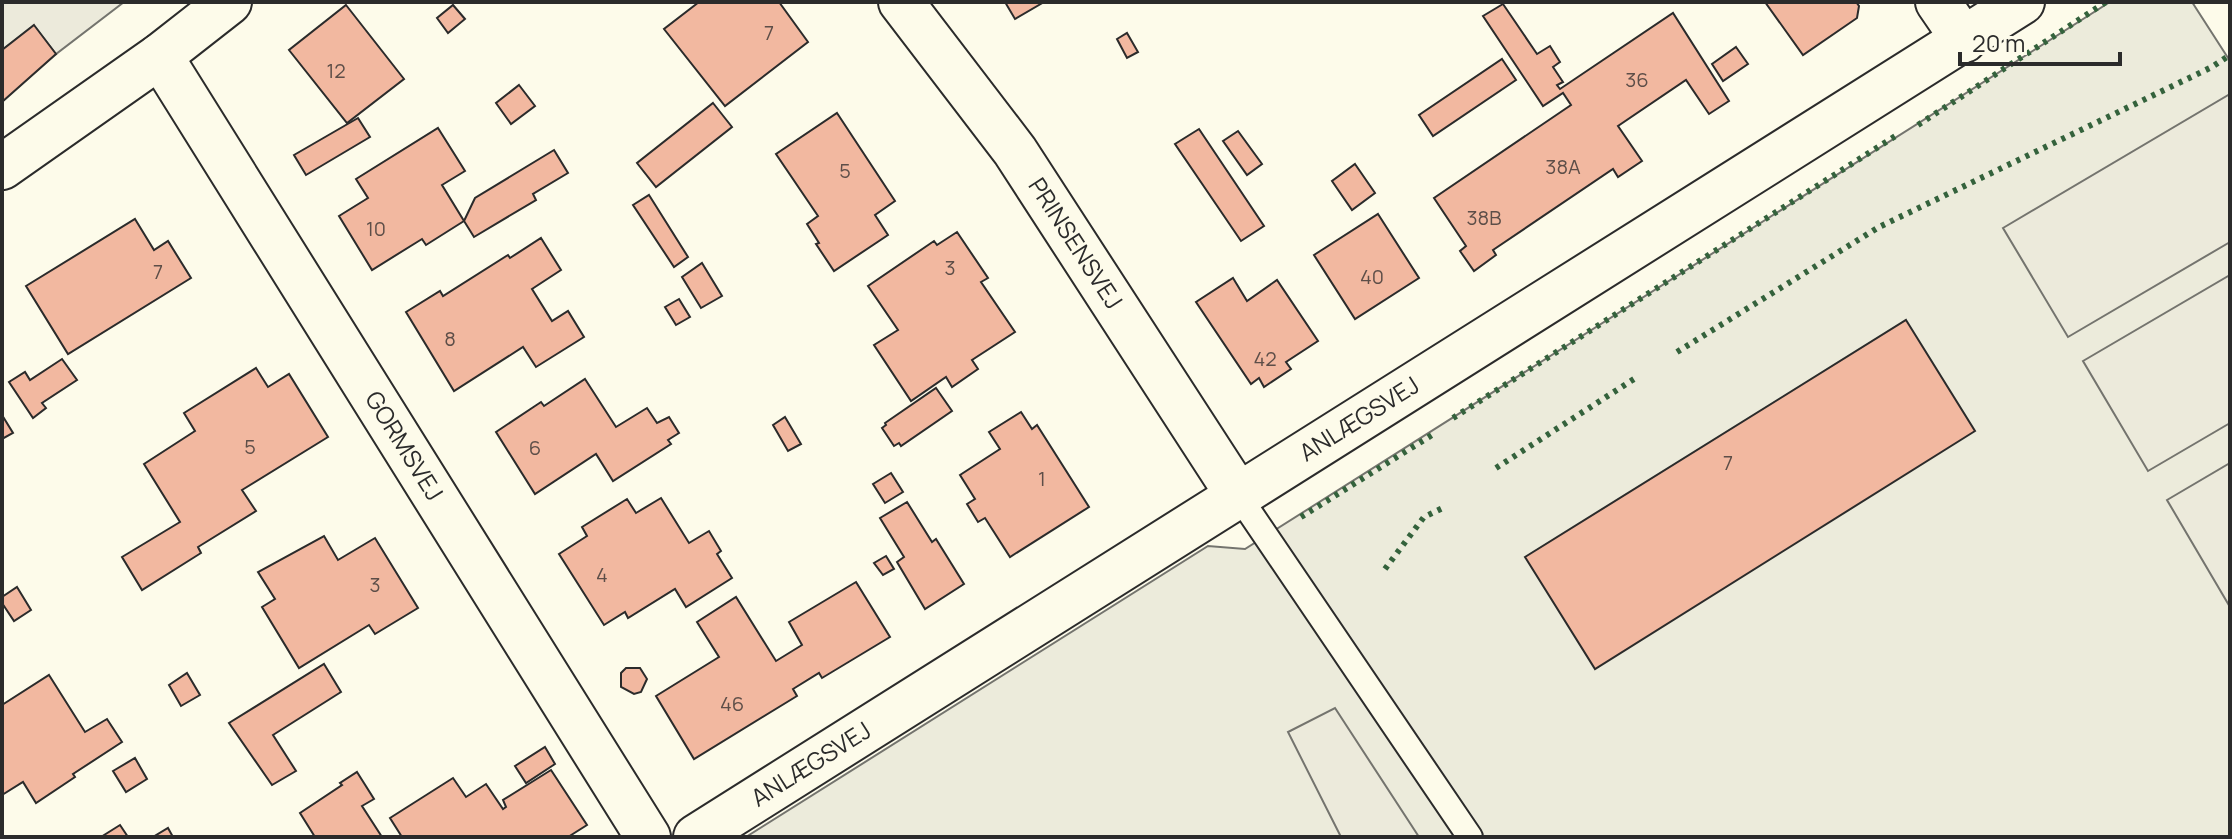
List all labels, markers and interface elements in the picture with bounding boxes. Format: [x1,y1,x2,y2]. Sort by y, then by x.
scale bar [1960,16,2120,66]
house number: 7 [764,19,774,46]
text: 20 m [1972,26,2025,59]
house number: 12 [326,57,346,84]
house number: 36 [1625,66,1649,93]
house number: 38A [1545,153,1581,180]
house number: 5 [839,157,851,184]
street label: PRINSENSVEJ [1022,171,1131,315]
house number: 38B [1467,204,1501,231]
house number: 10 [366,215,386,242]
house number: 3 [944,254,956,281]
house number: 7 [153,258,163,285]
house number: 40 [1360,263,1384,290]
house number: 8 [444,325,456,352]
house number: 42 [1253,345,1277,372]
street label: ANLÆGSVEJ [1292,368,1425,468]
street label: GORMSVEJ [358,384,452,506]
house number: 5 [244,433,256,460]
house number: 6 [529,434,541,461]
house number: 7 [1723,449,1733,476]
house number: 1 [1038,465,1046,492]
house number: 4 [596,561,608,588]
house number: 3 [369,571,381,598]
house number: 46 [720,690,744,717]
street label: ANLÆGSVEJ [744,713,877,813]

